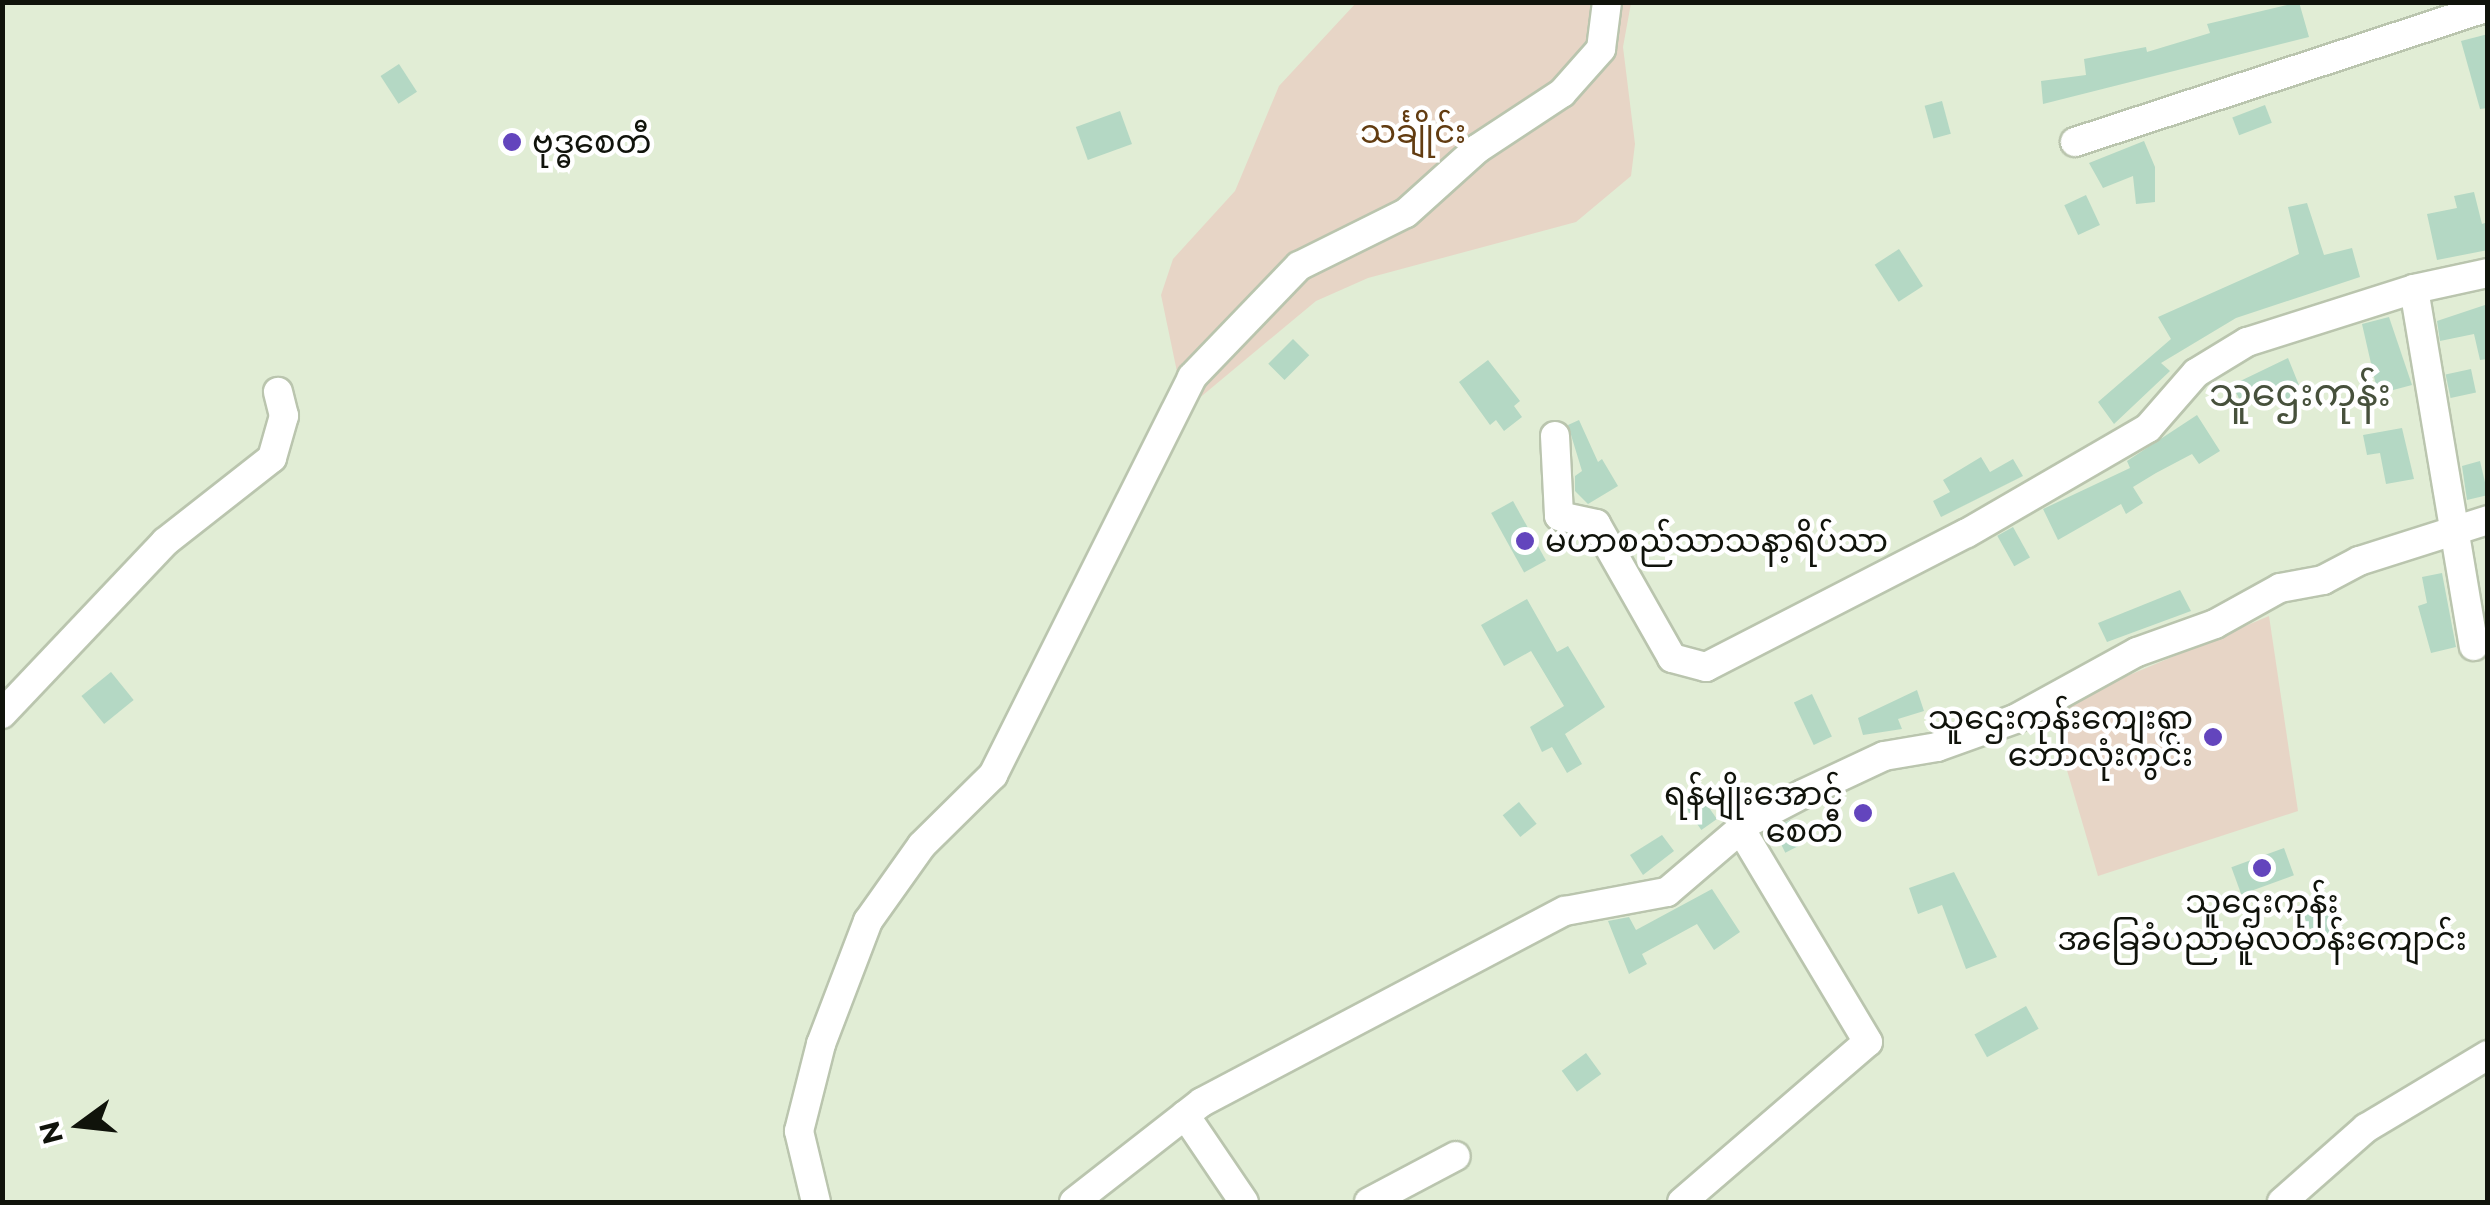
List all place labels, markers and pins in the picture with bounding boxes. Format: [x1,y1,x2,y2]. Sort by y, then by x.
place label: ဗုဒ္ဓစေတီ [532,123,651,161]
marker: ဗုဒ္ဓစေတီ [501,131,523,153]
place label: မဟာစည်သာသနာ့ရိပ်သာ [1545,522,1888,560]
marker: မဟာစည်သာသနာ့ရိပ်သာ [1514,530,1536,552]
place label: သူဌေးကုန်းကျေးရွာ ဘောလုံးကွင်း [1928,700,2193,775]
marker: သူဌေးကုန်းကျေးရွာ ဘောလုံးကွင်း [2202,726,2224,748]
place label: ရန်မျိုးအောင် စေတီ [1664,776,1843,851]
marker: ရန်မျိုးအောင် စေတီ [1852,802,1874,824]
marker: သူဌေးကုန်း အခြေခံပညာမူလတန်းကျောင်း [2251,857,2273,879]
place label: သူဌေးကုန်း အခြေခံပညာမူလတန်းကျောင်း [2057,884,2467,959]

